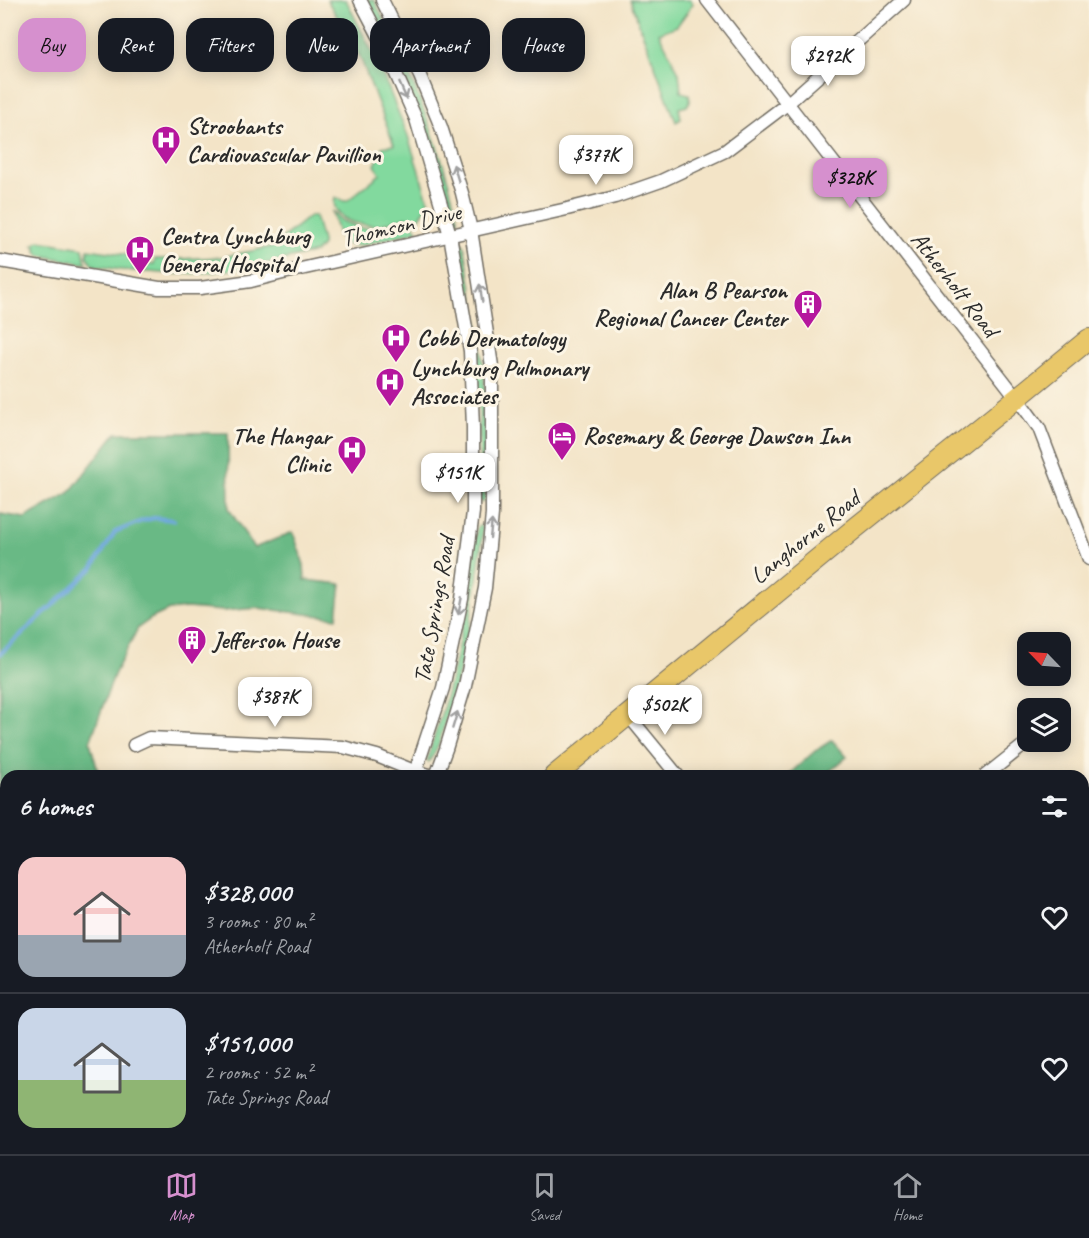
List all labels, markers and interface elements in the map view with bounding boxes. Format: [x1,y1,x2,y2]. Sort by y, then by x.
chip: Buy [18,18,86,72]
chip: Rent [98,18,174,72]
chip: Filters [186,18,274,72]
chip: New [286,18,358,72]
chip: Apartment [370,18,490,72]
chip: House [502,18,585,72]
pin: $292K [786,36,870,87]
text: $292K [805,43,851,68]
one-way arrow [398,81,410,99]
place label: Stroobants Cardiovascular Pavillion [187,111,382,169]
hospital icon: Stroobants Cardiovascular Pavillion [150,124,182,166]
pin: $377K [554,135,638,186]
text: $377K [573,142,619,167]
pin: $328K [808,158,892,209]
one-way arrow [449,164,460,183]
text: $328K [827,165,873,190]
street label: Thomson Drive [338,196,466,253]
place label: Centra Lynchburg General Hospital [161,221,312,279]
street label: Atherholt Road [904,225,1008,346]
hospital icon: Centra Lynchburg General Hospital [124,234,156,276]
place label: Alan B Pearson Regional Cancer Center [594,275,789,333]
one-way arrow [475,284,486,304]
building icon: Alan B Pearson Regional Cancer Center [792,288,824,330]
hospital icon: Cobb Dermatology [380,322,412,364]
place label: Cobb Dermatology [417,323,567,353]
place label: Lynchburg Pulmonary Associates [411,353,591,411]
hospital icon: Lynchburg Pulmonary Associates [374,366,406,408]
hotel icon: Rosemary & George Dawson Inn [546,420,578,462]
place label: The Hangar Clinic [232,421,333,479]
place label: Rosemary & George Dawson Inn [583,421,851,451]
hospital icon: The Hangar Clinic [336,434,368,476]
pin: $151K [416,453,500,504]
text: $151K [435,460,481,485]
street label: Langhorne Road [744,481,869,590]
one-way arrow [486,520,497,540]
street label: Tate Springs Road [406,531,462,686]
one-way arrow [454,597,466,616]
building icon: Jefferson House [176,624,208,666]
place label: Jefferson House [211,625,341,655]
north arrow [1017,632,1071,686]
map controls [1017,632,1071,752]
pin: $387K [233,677,317,728]
text: $387K [252,684,298,709]
pin: $502K [623,685,707,736]
text: $502K [642,692,688,717]
button: layers [1017,698,1071,752]
one-way arrow [450,711,461,730]
text: 6 homes [18,790,92,823]
icon: filters [1038,790,1071,823]
text: $328,000 [204,876,291,909]
icon: home [66,881,138,953]
icon: heart [1038,901,1071,934]
text: 3 rooms · 80 m² [204,909,312,934]
text: Atherholt Road [204,934,309,959]
text: $151,000 [204,1027,291,1060]
icon: home [66,1032,138,1104]
icon: heart [1038,1052,1071,1085]
text: 2 rooms · 52 m² [204,1060,312,1085]
text: Tate Springs Road [204,1085,328,1110]
tab: Map [165,1169,198,1225]
tab: Saved [528,1169,561,1225]
tab: Home [891,1169,924,1225]

